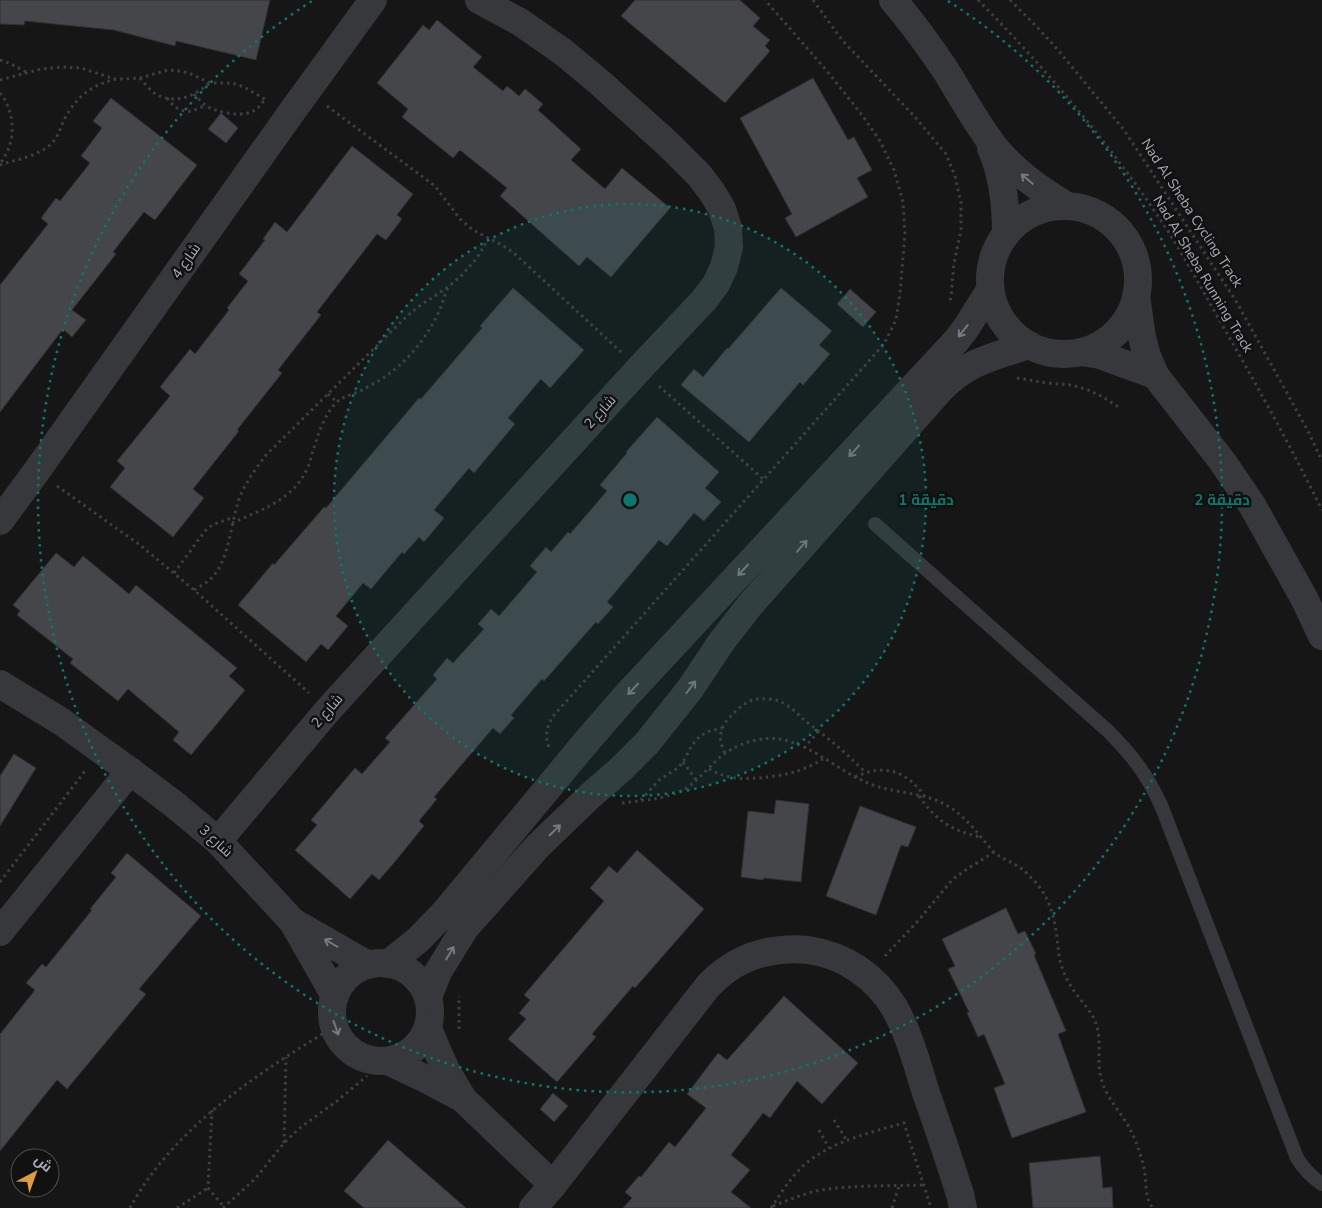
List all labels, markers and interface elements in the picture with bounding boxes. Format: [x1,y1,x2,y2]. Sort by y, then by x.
street label: Nad Al Sheba Cycling Track [1137,135,1248,292]
one-way arrow [1021,174,1034,185]
street label: Nad Al Sheba Running Track [1148,192,1258,357]
street label: شارع 4 [167,240,205,282]
one-way arrow [958,324,969,337]
street label: شارع 2 [580,391,620,433]
one-way arrow [848,444,859,457]
text: 1 دقيقة [898,490,954,510]
text: 2 دقيقة [1194,490,1250,510]
centre of rings [621,491,639,509]
one-way arrow [796,540,808,553]
one-way arrow [737,563,749,576]
one-way arrow [685,681,696,694]
one-way arrow [627,683,639,696]
street label: شارع 2 [307,690,347,732]
street label: شارع 3 [195,821,237,861]
one-way arrow [549,824,561,836]
one-way arrow [323,938,338,948]
one-way arrow [445,947,455,961]
one-way arrow [332,1020,341,1035]
north arrow [10,1148,60,1198]
text: ش [30,1151,56,1177]

